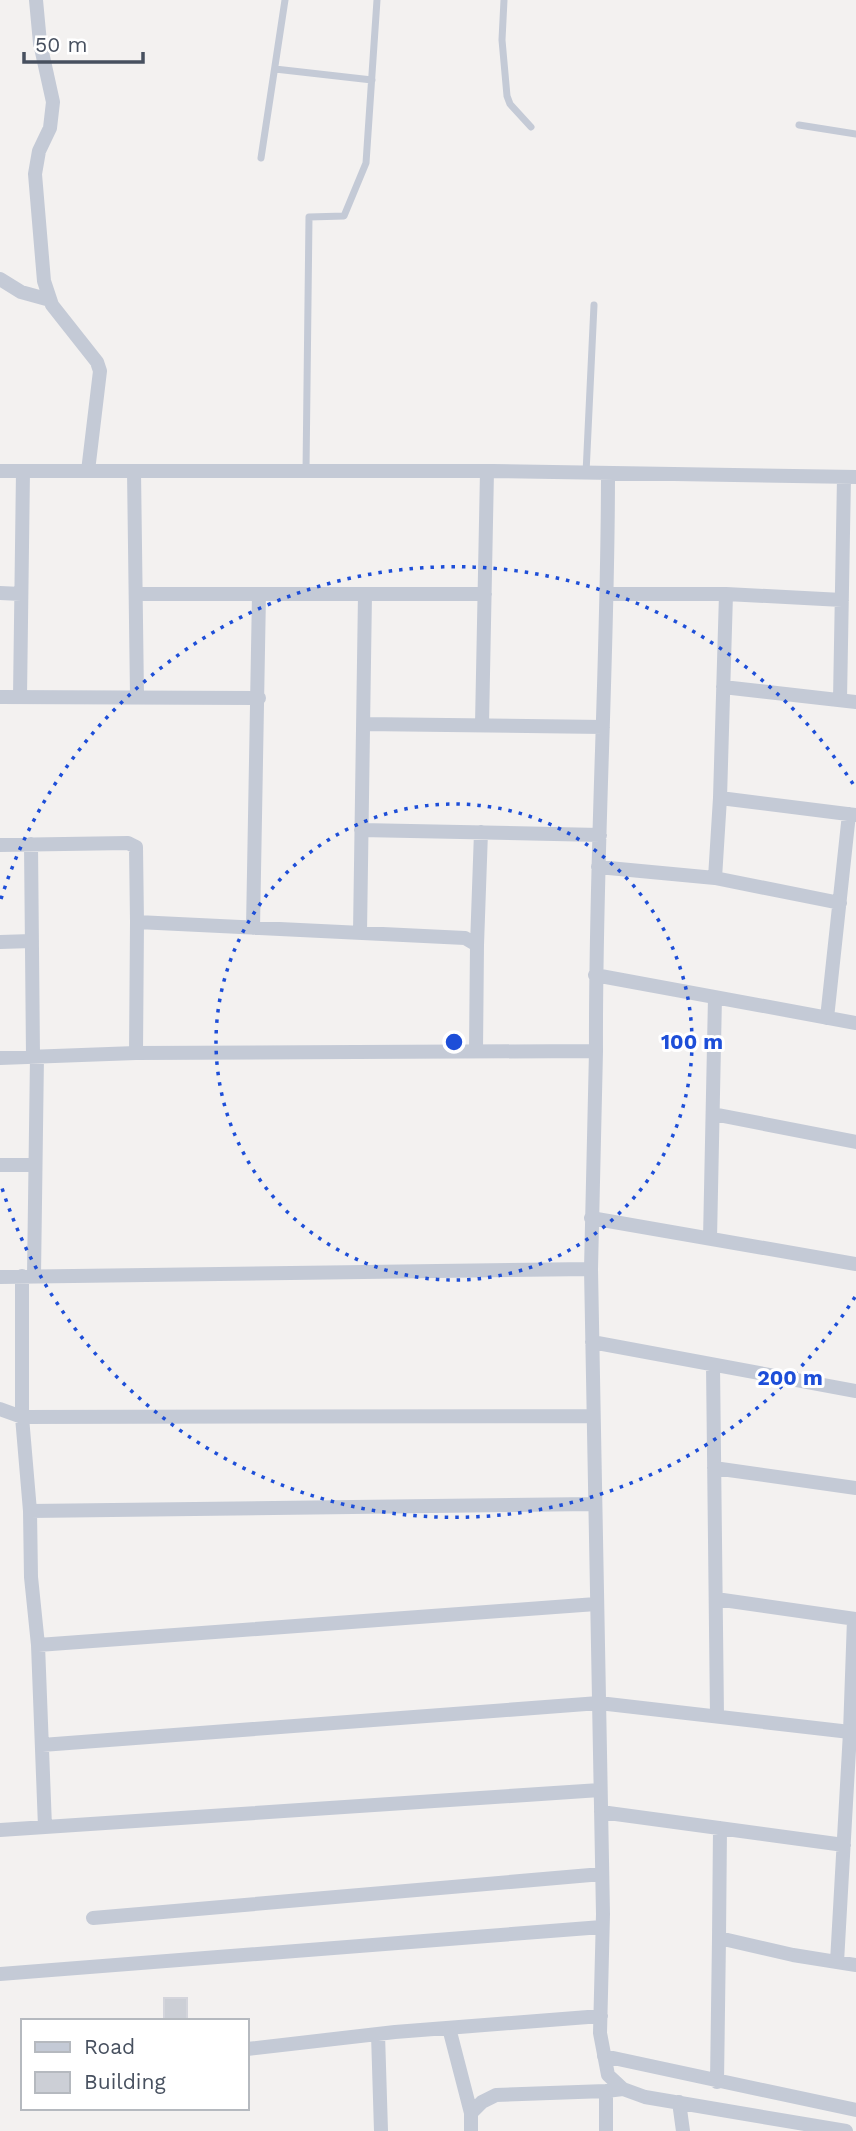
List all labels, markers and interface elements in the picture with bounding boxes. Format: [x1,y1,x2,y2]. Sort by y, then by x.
scale bar [24,21,144,65]
text: 50 m [35,32,87,57]
text: 100 m [661,1029,723,1054]
centre of rings [442,1030,466,1054]
text: 200 m [757,1365,823,1390]
legend [21,2019,248,2110]
text: Road [84,2034,135,2059]
text: Building [84,2069,166,2094]

